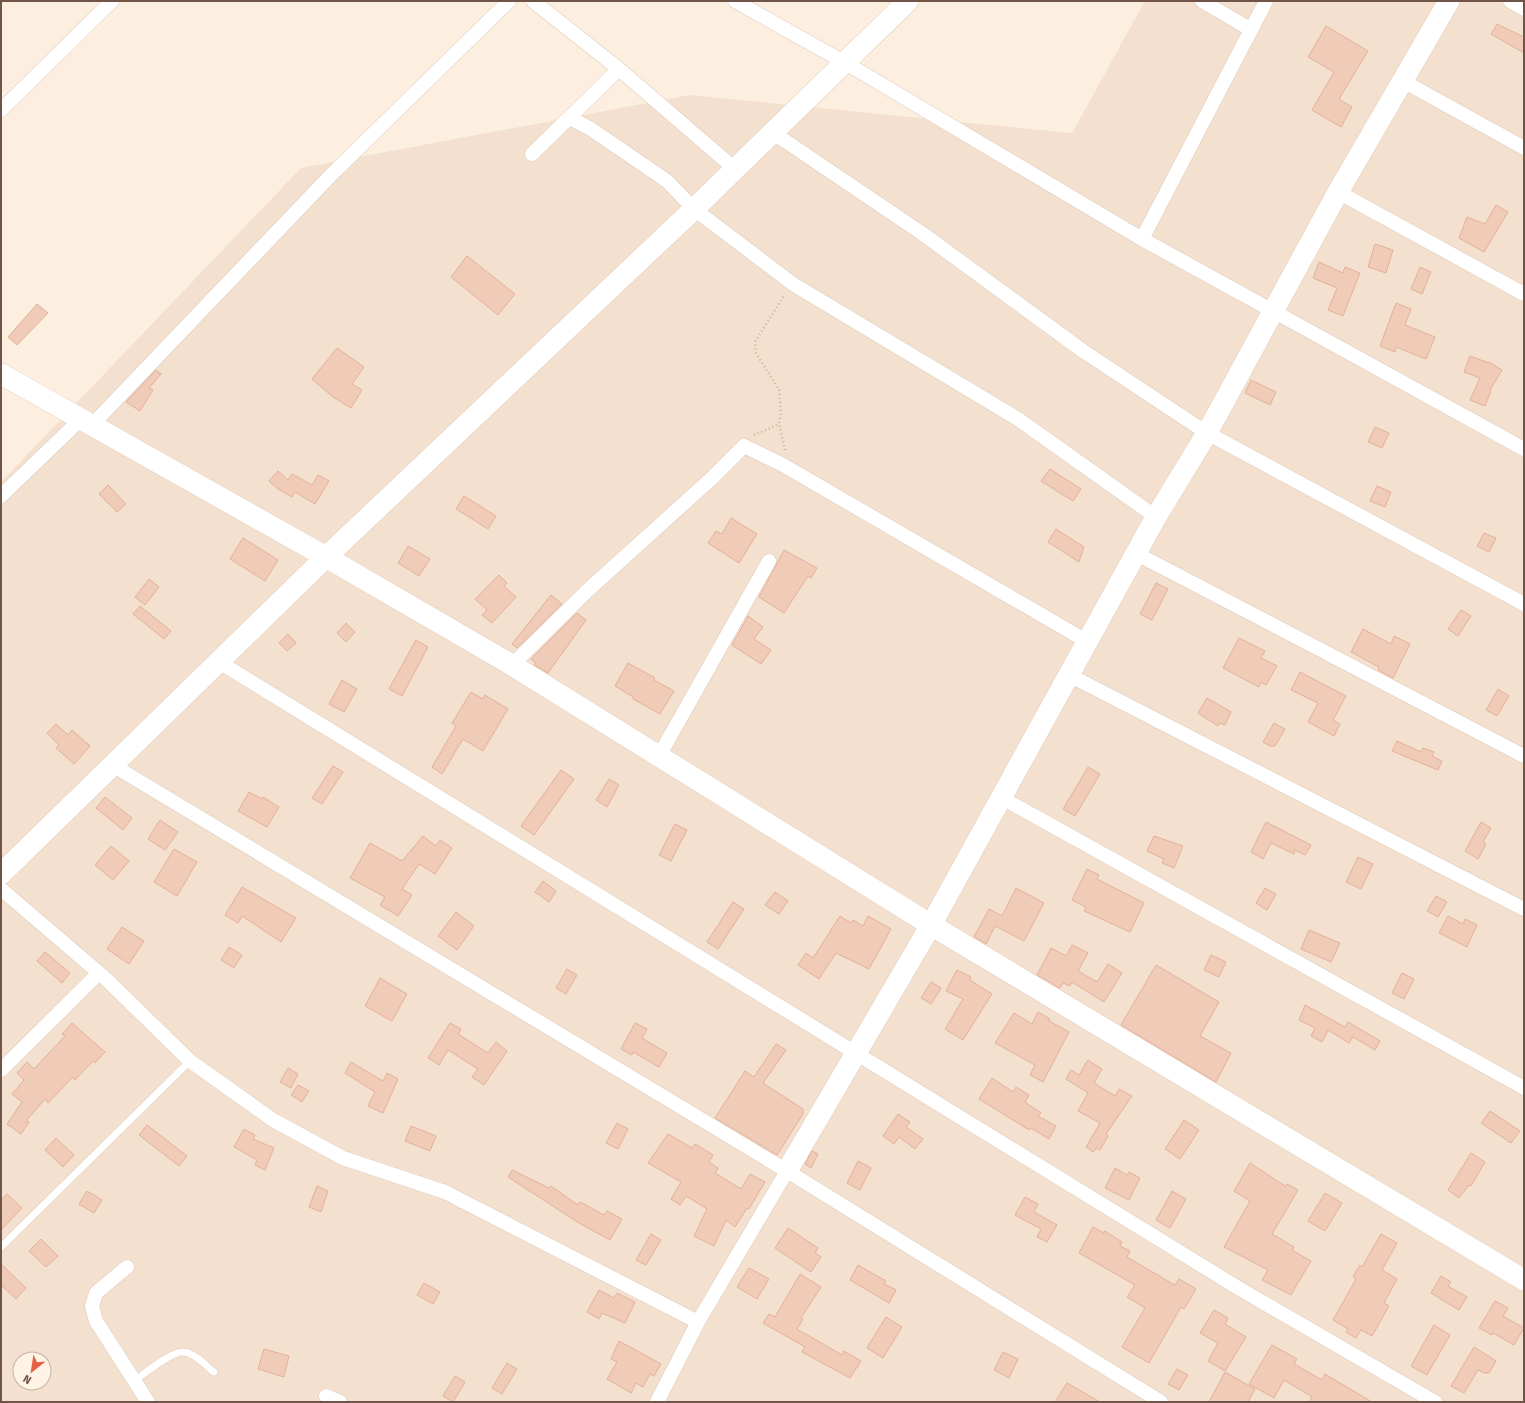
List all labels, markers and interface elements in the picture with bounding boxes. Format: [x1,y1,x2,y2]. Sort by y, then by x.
north arrow [12,1351,52,1391]
text: N [21,1372,34,1387]

